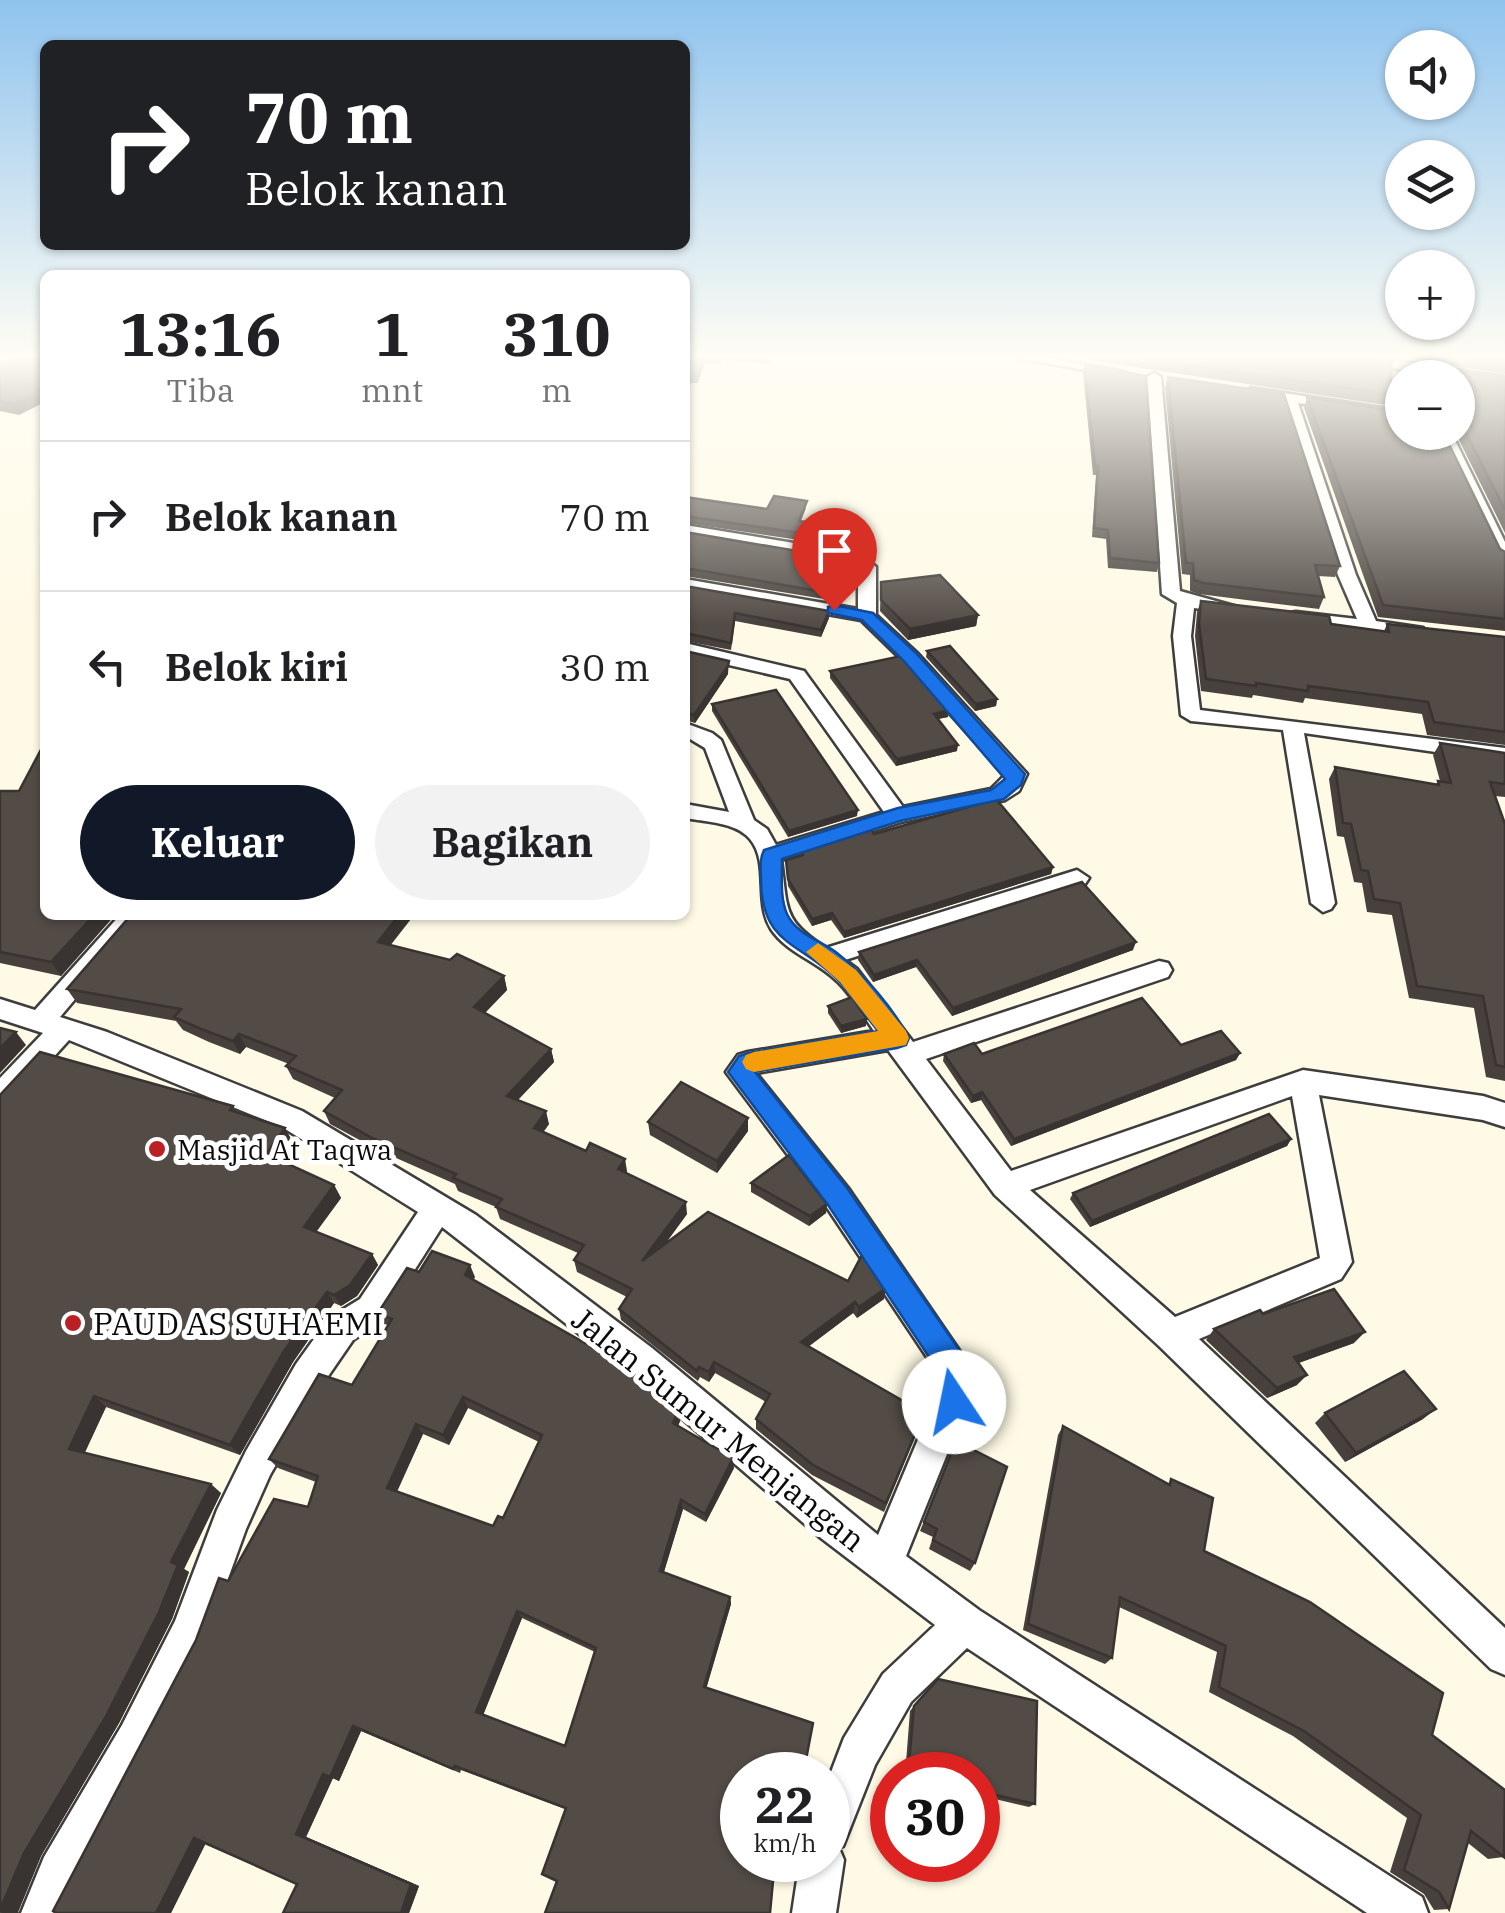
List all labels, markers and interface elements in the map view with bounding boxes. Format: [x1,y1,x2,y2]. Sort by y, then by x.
map controls [1385,30,1475,450]
button: sound [1385,30,1475,120]
text: 70 m [245,71,413,162]
icon: right [80,80,210,210]
button: layers [1385,140,1475,230]
text: Belok kanan [245,159,508,217]
button: + [1385,250,1475,340]
text: 13:16 [119,294,282,373]
text: 1 [374,294,410,373]
text: 310 [503,294,611,373]
button: − [1385,360,1475,450]
text: Tiba [167,369,234,411]
text: mnt [361,369,423,411]
text: m [541,369,572,411]
icon: right [80,489,135,544]
text: Belok kanan [165,492,398,541]
text: 70 m [559,492,650,541]
pin [792,508,877,611]
icon: arrive [807,523,862,578]
icon: left [80,639,135,694]
text: Belok kiri [165,642,348,691]
text: 30 m [559,642,650,691]
button: Keluar [80,785,355,900]
button: Bagikan [375,785,650,900]
place label: Masjid At Taqwa [177,1131,392,1168]
marker: Masjid At Taqwa [146,1138,168,1160]
street label: Jalan Sumur Menjangan [564,1298,874,1560]
place label: PAUD AS SUHAEMI [93,1302,383,1344]
marker: PAUD AS SUHAEMI [62,1312,84,1334]
position arrow [902,1350,1006,1454]
speed limit sign: 30 [870,1752,1000,1882]
text: 22 [755,1772,815,1837]
text: km/h [753,1826,817,1859]

